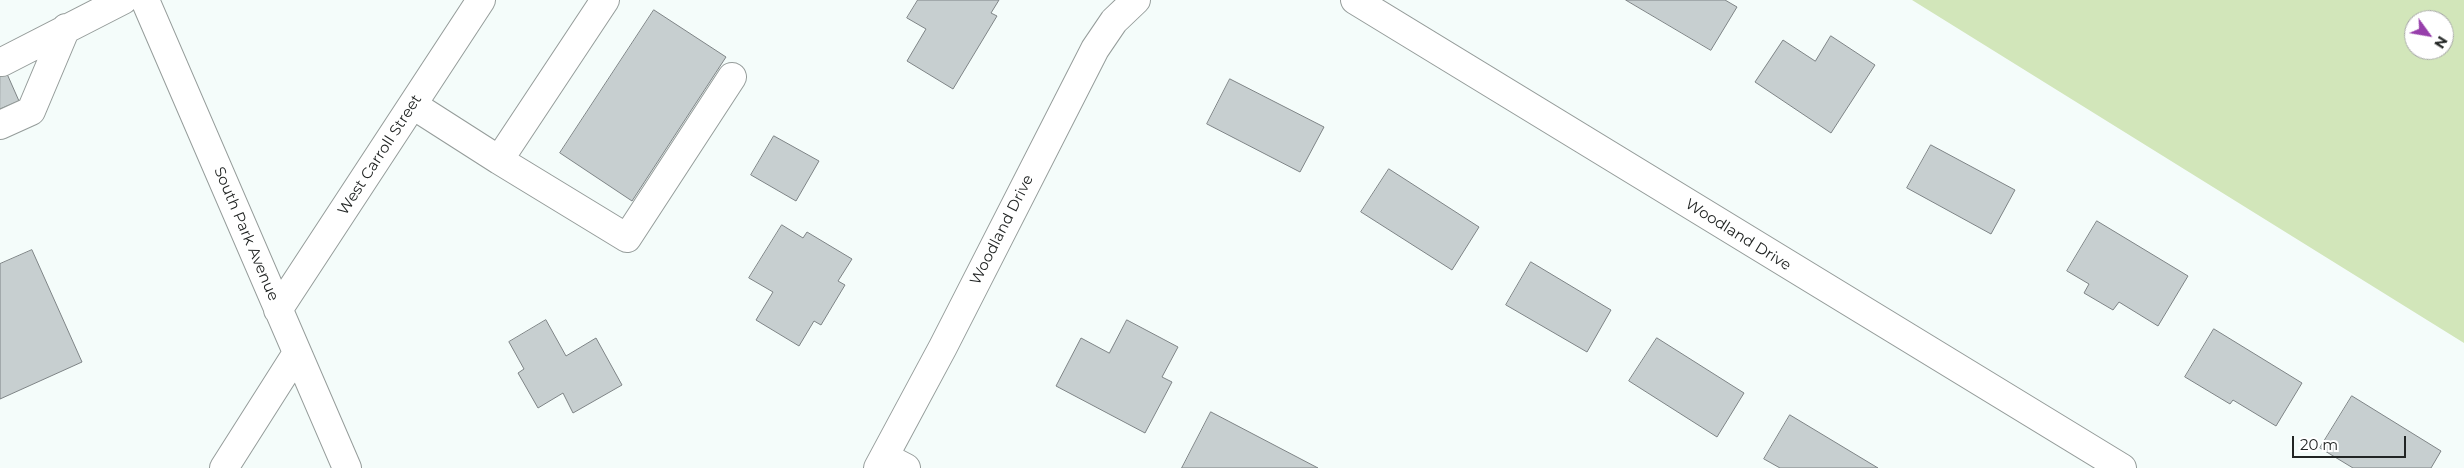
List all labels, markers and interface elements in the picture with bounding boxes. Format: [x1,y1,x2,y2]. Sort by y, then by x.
north arrow [2404,10,2454,60]
text: N [2430,33,2452,52]
street label: West Carroll Street [334,91,426,219]
street label: South Park Avenue [210,164,282,304]
street label: Woodland Drive [966,172,1038,288]
street label: Woodland Drive [1682,195,1794,275]
scale bar [2294,426,2408,458]
text: 20 m [2300,435,2338,454]

